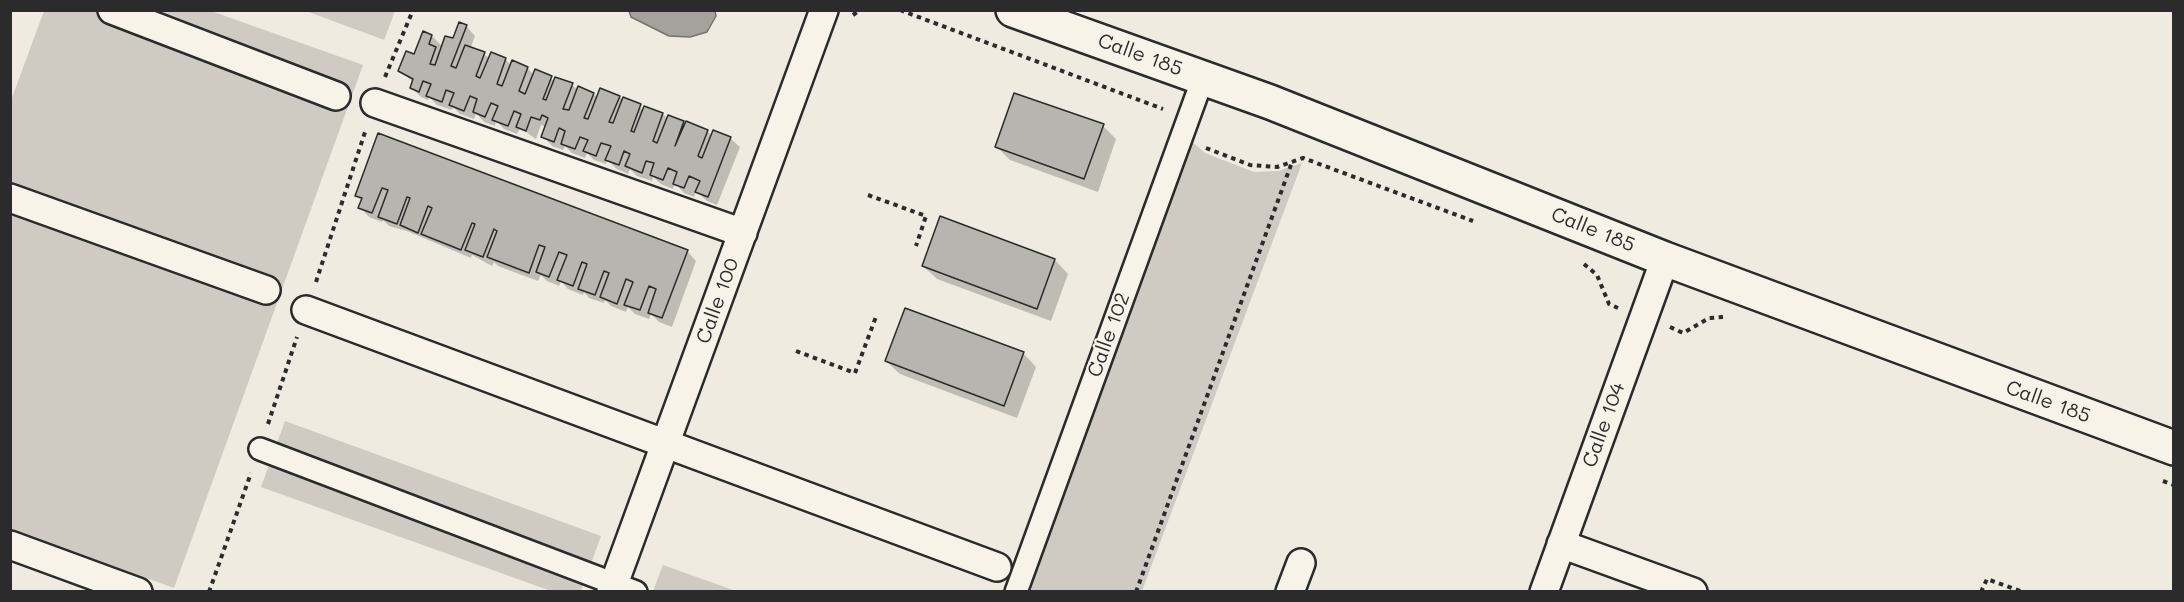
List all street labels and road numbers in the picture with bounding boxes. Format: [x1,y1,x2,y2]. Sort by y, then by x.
street label: Calle 185 [1094,29,1186,81]
street label: Calle 185 [1548,202,1638,258]
street label: Calle 100 [691,255,745,347]
street label: Calle 102 [1083,290,1135,380]
street label: Calle 185 [2002,376,2094,428]
street label: Calle 104 [1578,379,1630,471]

